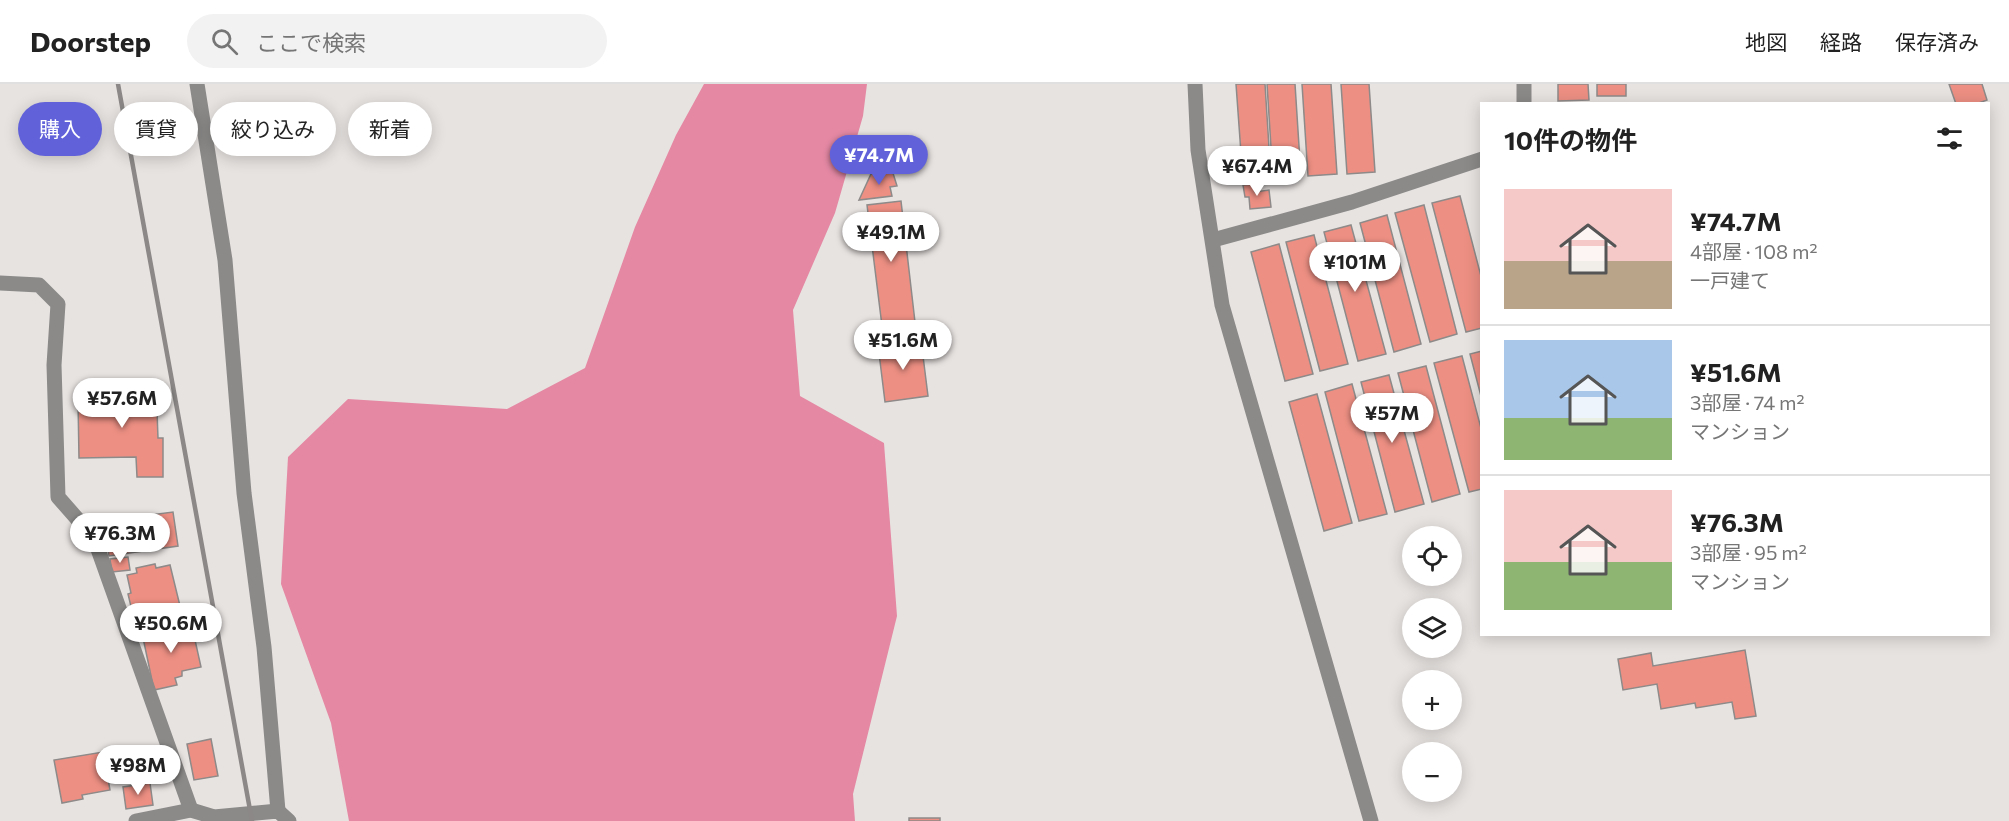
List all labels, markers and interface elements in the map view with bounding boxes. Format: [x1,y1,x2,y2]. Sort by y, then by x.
search box [187,14,607,68]
text: Doorstep [30,24,151,58]
icon: search [208,25,241,58]
text: ここで検索 [256,29,366,56]
text: 地図 [1745,29,1787,54]
text: 経路 [1820,29,1862,54]
text: 保存済み [1895,29,1979,54]
chip: 購入 [18,102,102,156]
chip: 賃貸 [114,102,198,156]
chip: 絞り込み [210,102,336,156]
chip: 新着 [348,102,432,156]
icon: filters [1933,122,1966,155]
text: 10件の物件 [1504,124,1637,155]
pin: ¥74.7M [830,135,928,186]
text: ¥74.7M [844,142,914,166]
pin: ¥67.4M [1208,146,1306,197]
text: ¥67.4M [1221,153,1293,177]
text: ¥74.7M [1690,205,1781,236]
pin: ¥49.1M [842,212,940,263]
icon: home [1552,213,1624,285]
text: ¥49.1M [856,219,926,243]
text: 4部屋 · 108 m² [1690,239,1817,263]
pin: ¥101M [1313,242,1397,293]
text: ¥101M [1323,249,1387,273]
text: 一戸建て [1690,268,1770,292]
pin: ¥51.6M [854,320,952,371]
text: ¥51.6M [868,327,938,351]
text: ¥51.6M [1690,356,1781,387]
icon: home [1552,364,1624,436]
pin: ¥57.6M [73,378,171,429]
text: ¥57.6M [87,385,157,409]
text: 3部屋 · 74 m² [1690,390,1804,414]
pin: ¥57M [1356,393,1428,444]
text: ¥57M [1365,400,1419,424]
text: マンション [1690,419,1790,443]
text: ¥76.3M [1690,506,1784,537]
pin: ¥76.3M [71,513,169,564]
icon: home [1552,514,1624,586]
text: ¥76.3M [84,520,156,544]
map controls [1402,526,1462,802]
button: locate [1402,526,1462,586]
text: 3部屋 · 95 m² [1690,540,1807,564]
text: マンション [1690,569,1790,593]
button: layers [1402,598,1462,658]
pin: ¥50.6M [122,603,220,654]
text: ¥50.6M [134,610,208,634]
button: + [1402,670,1462,730]
button: − [1402,742,1462,802]
pin: ¥98M [102,745,174,796]
text: ¥98M [110,752,166,776]

